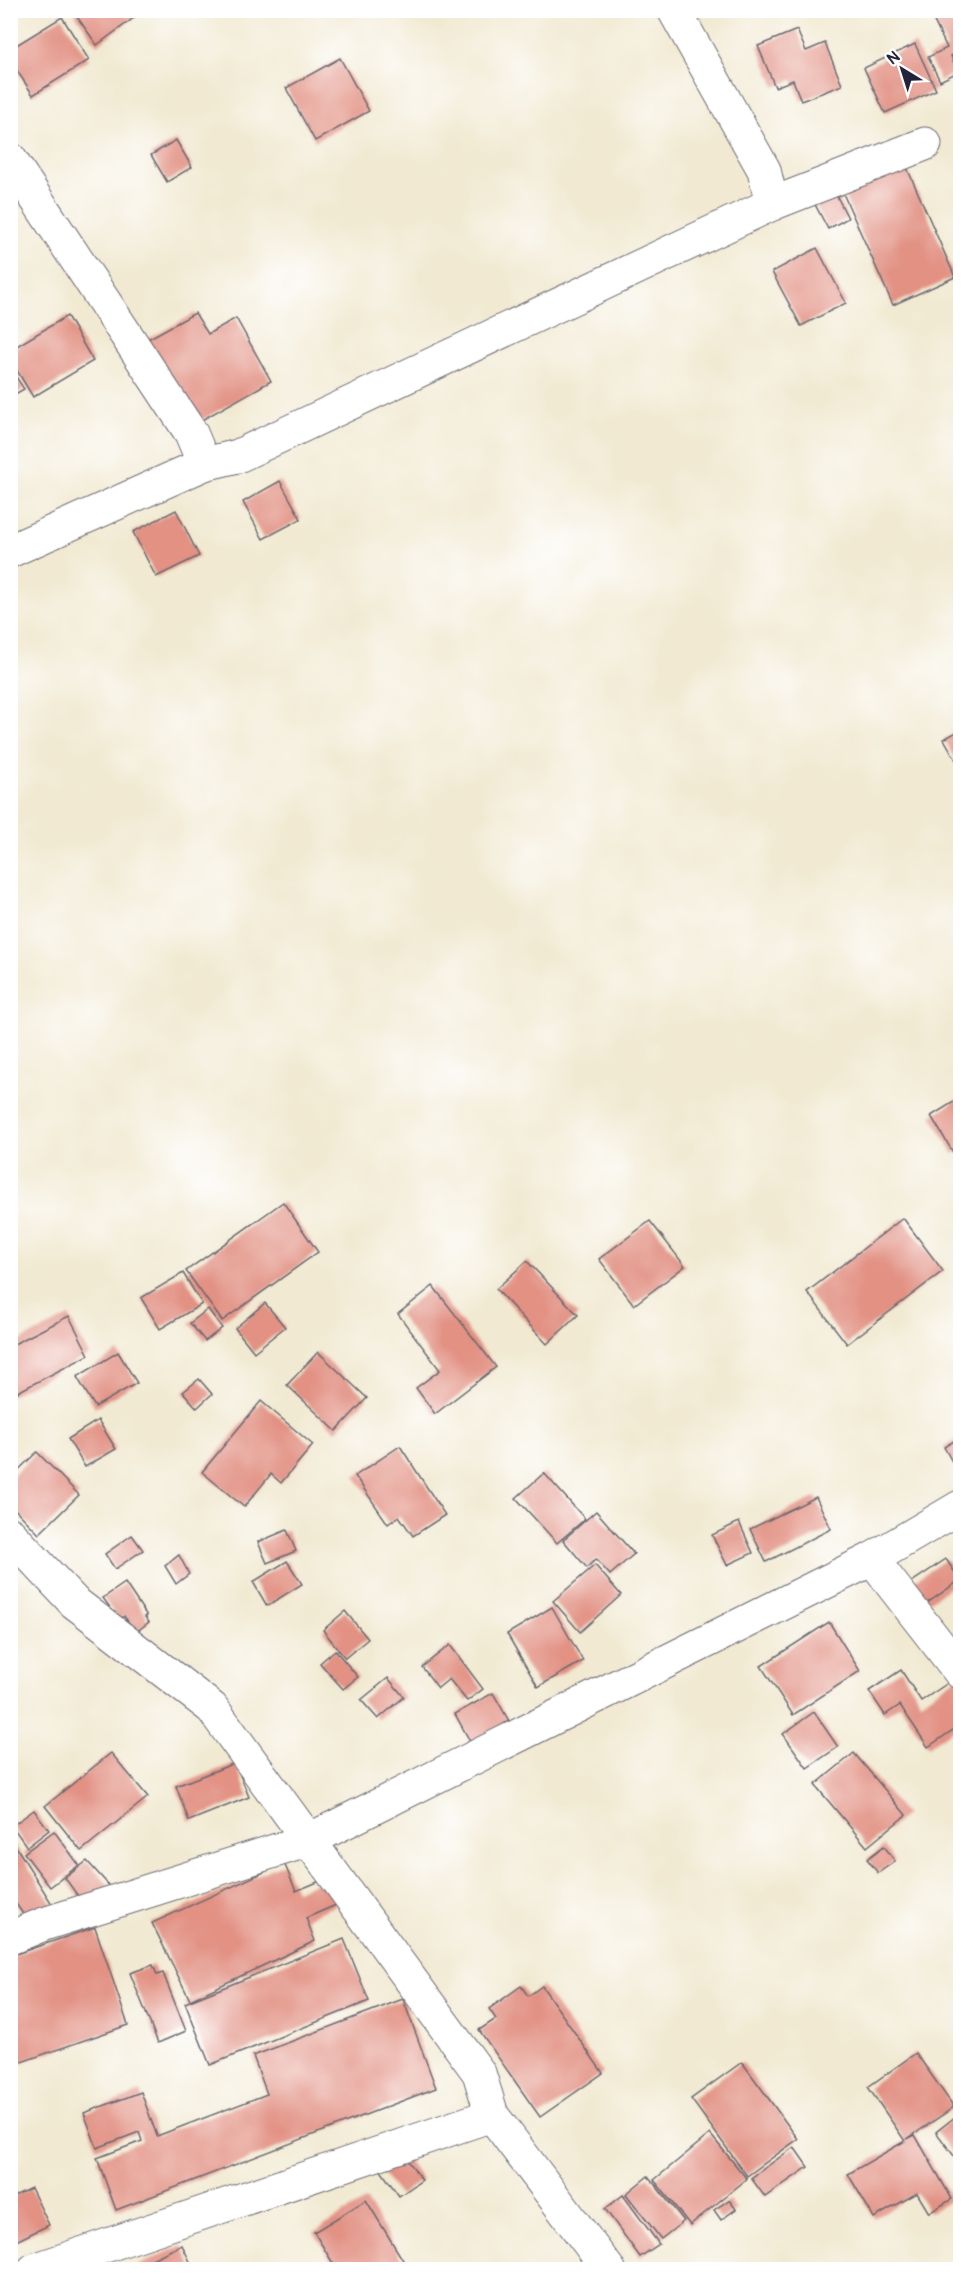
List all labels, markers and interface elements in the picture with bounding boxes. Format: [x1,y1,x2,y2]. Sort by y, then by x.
north arrow [872,39,932,99]
text: N [883,47,904,69]

